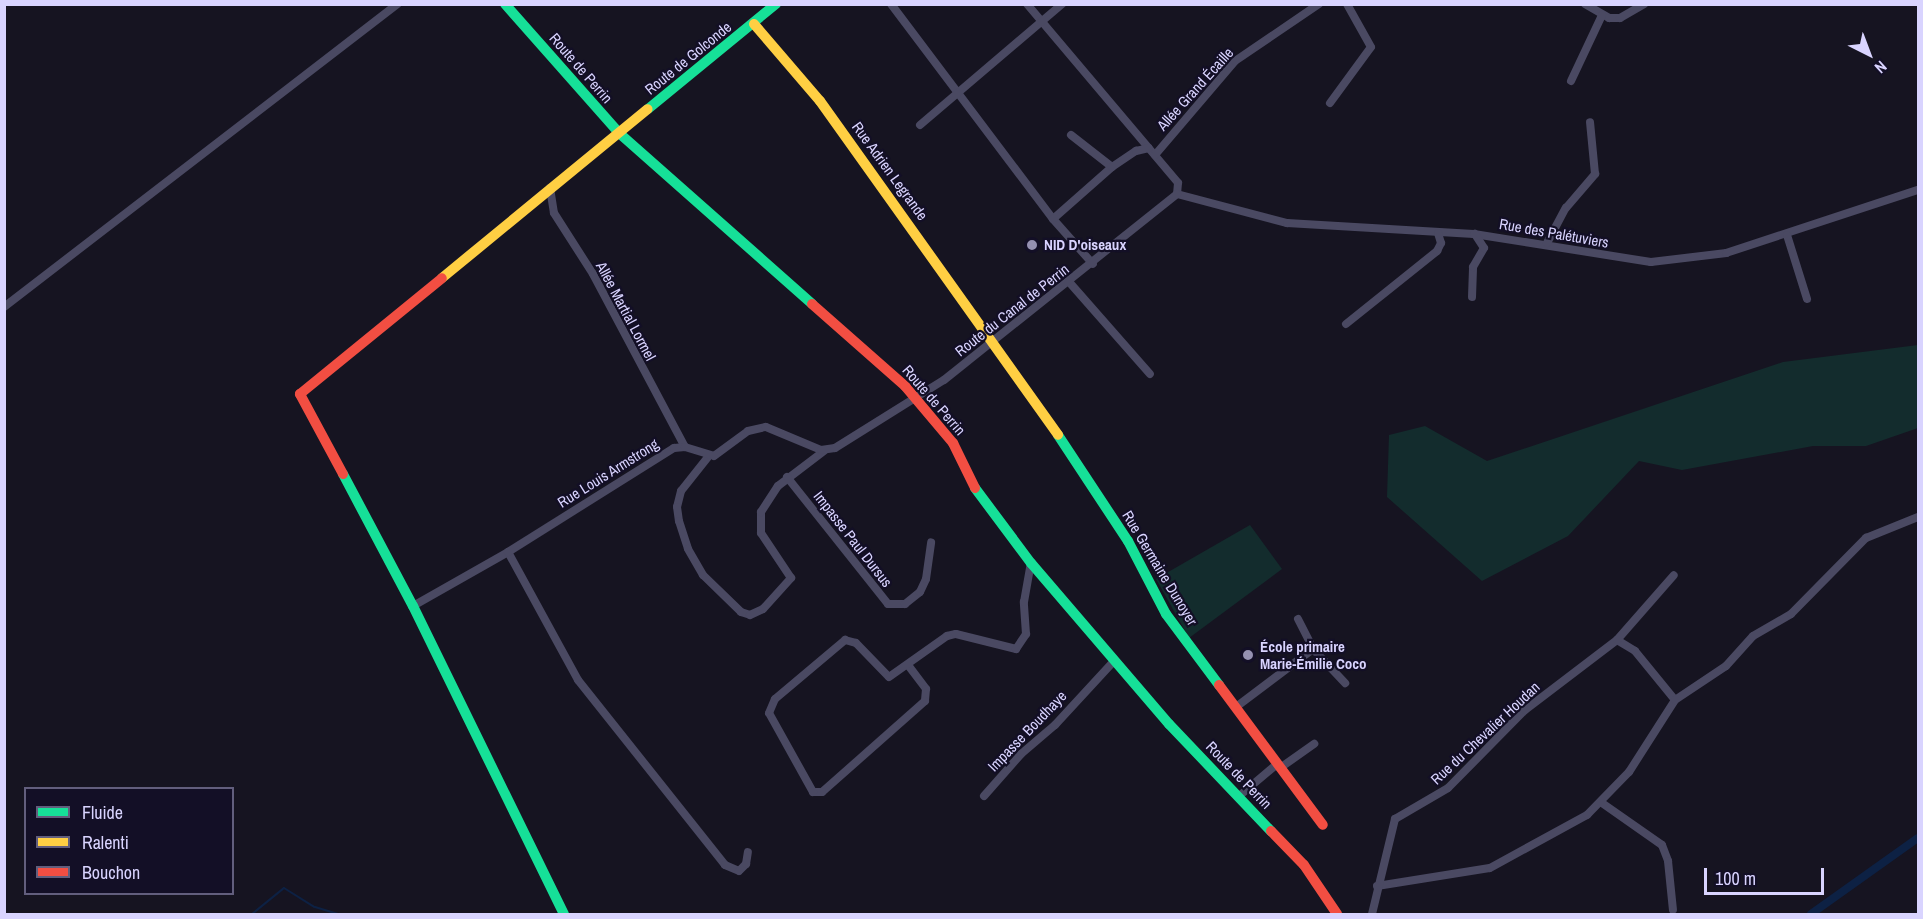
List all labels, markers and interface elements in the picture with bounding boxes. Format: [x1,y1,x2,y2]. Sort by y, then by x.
street label: Route de Golconde [641,18,735,98]
north arrow [1839,24,1899,84]
street label: Route de Perrin [546,29,616,107]
street label: Allée Grand Écaille [1153,44,1237,134]
text: N [1870,56,1892,79]
street label: Rue Adrien Legrande [848,118,932,224]
street label: Rue des Palétuviers [1498,215,1610,251]
place label: NID D'oiseaux [1044,236,1126,254]
marker: NID D'oiseaux [1025,238,1039,252]
street label: Allée Martial Lormel [592,258,660,364]
street label: Route du Canal de Perrin [952,260,1072,360]
street label: Route de Perrin [899,361,969,439]
street label: Rue Louis Armstrong [554,435,662,511]
street label: Impasse Paul Dursus [810,487,896,591]
street label: Rue Germaine Dunoyer [1119,507,1201,629]
place label: École primaire Marie-Émilie Coco [1260,637,1367,672]
marker: École primaire Marie-Émilie Coco [1241,648,1255,662]
street label: Rue du Chevalier Houdan [1427,678,1543,788]
street label: Impasse Boudhaye [984,687,1070,775]
street label: Route de Perrin [1202,738,1276,812]
legend [24,787,234,895]
text: Fluide [82,800,123,825]
text: Ralenti [82,830,129,855]
scale bar [1707,856,1827,894]
text: Bouchon [82,860,140,885]
text: 100 m [1715,866,1756,891]

